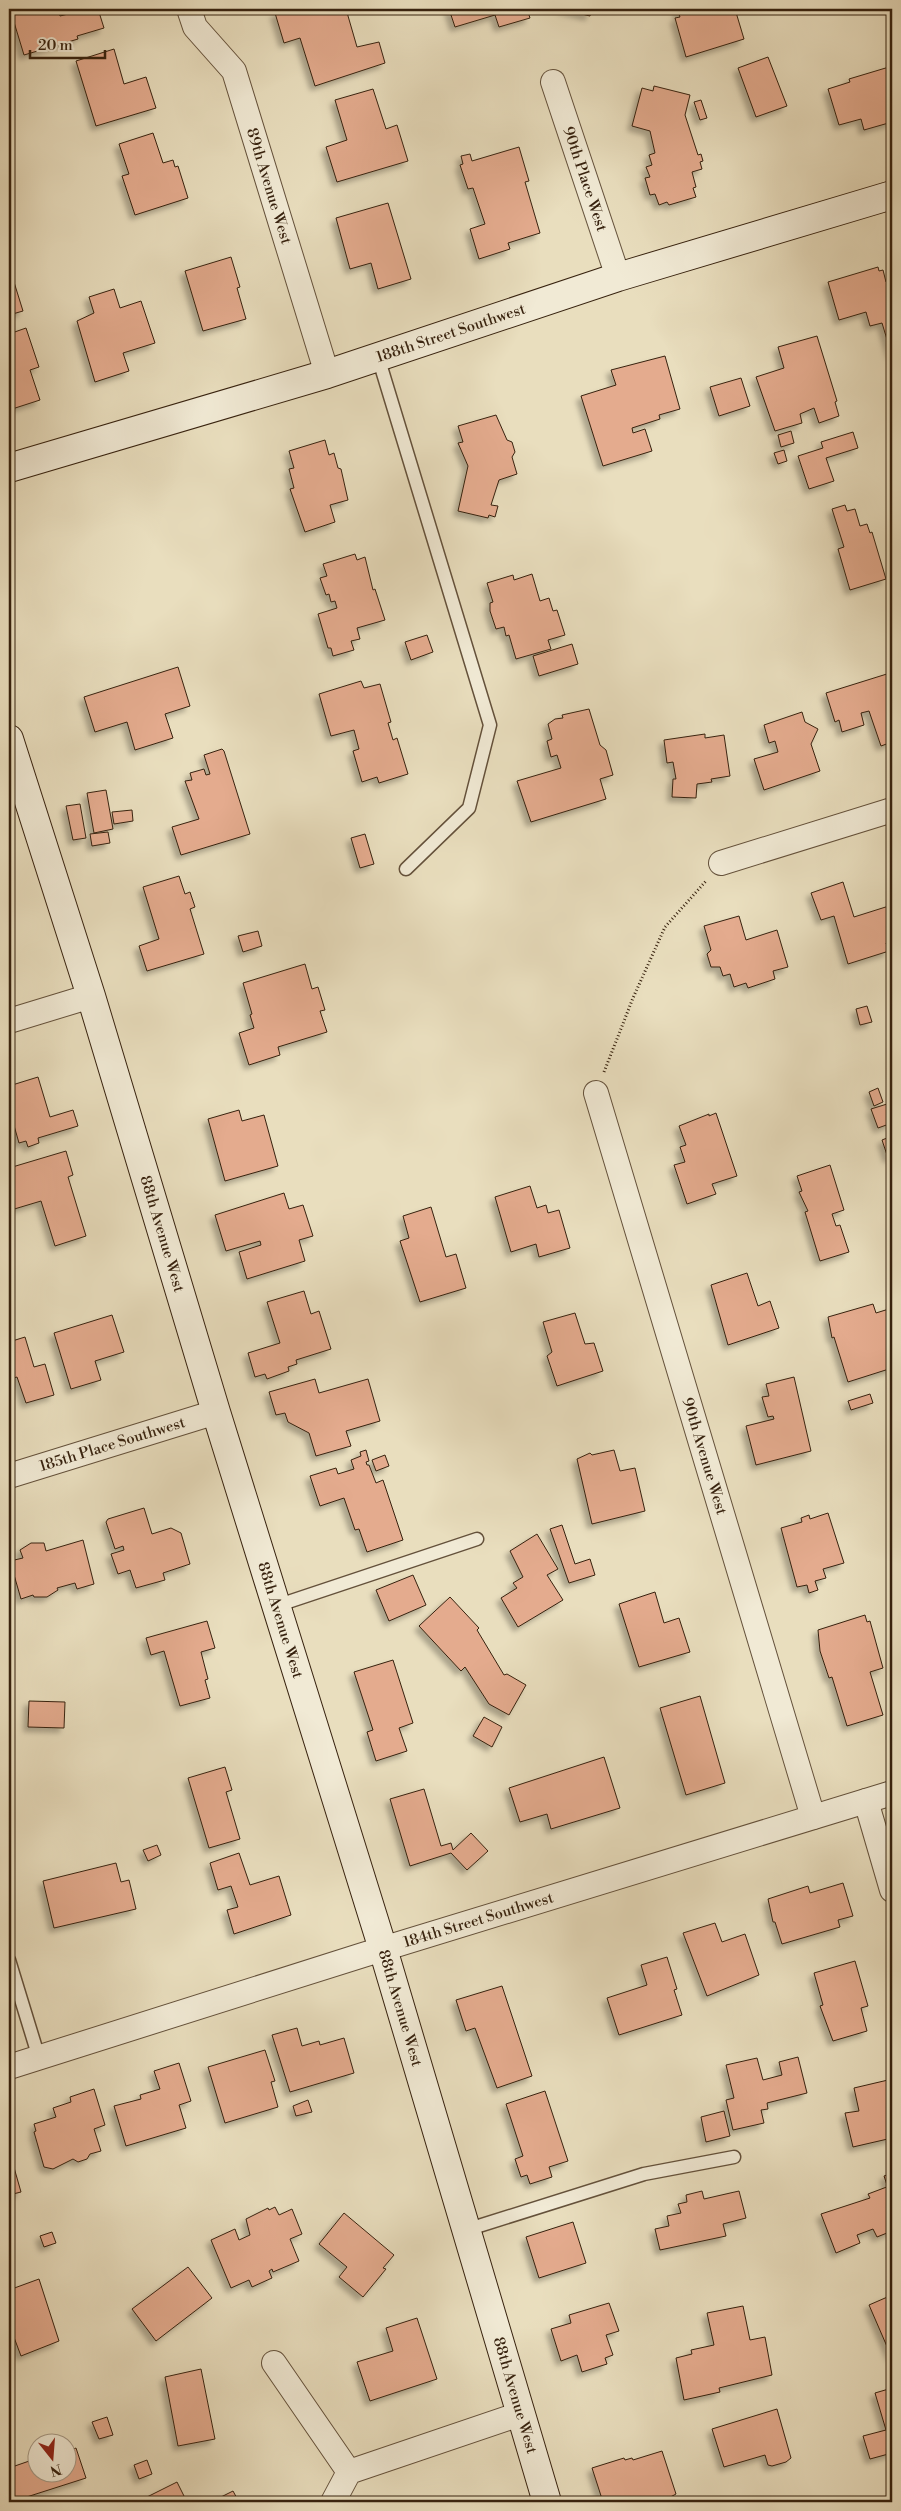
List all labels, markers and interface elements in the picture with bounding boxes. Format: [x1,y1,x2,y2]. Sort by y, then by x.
scale bar [30,28,105,60]
text: 20 m [38,36,73,55]
street label: 90th Place West [559,124,612,234]
street label: 89th Avenue West [242,125,296,247]
street label: 188th Street Southwest [374,299,528,366]
street label: 88th Avenue West [136,1173,189,1295]
street label: 90th Avenue West [678,1395,732,1518]
street label: 185th Place Southwest [37,1412,188,1476]
street label: 88th Avenue West [254,1560,308,1681]
street label: 184th Street Southwest [401,1888,556,1952]
street label: 88th Avenue West [374,1947,427,2069]
street label: 88th Avenue West [489,2335,542,2457]
north arrow [28,2434,78,2484]
text: N [48,2459,63,2480]

